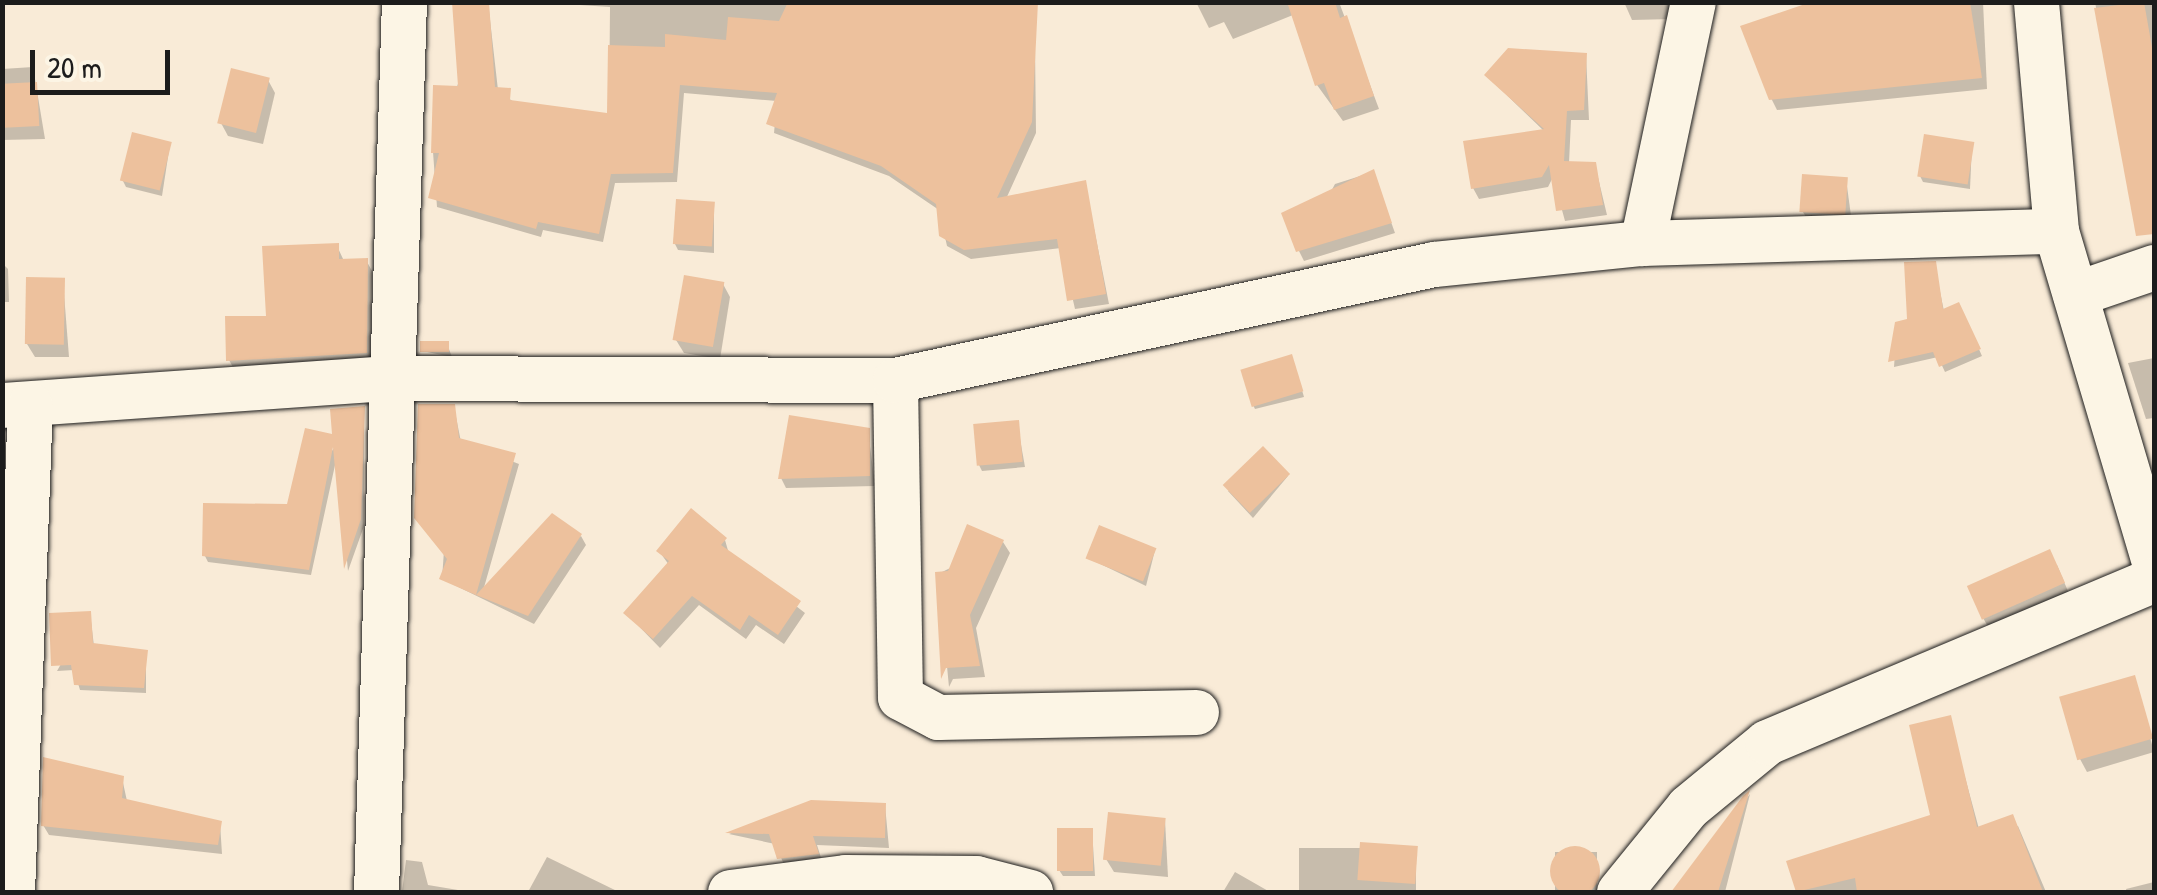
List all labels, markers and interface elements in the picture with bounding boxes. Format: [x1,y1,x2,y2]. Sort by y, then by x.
scale bar [35,30,175,92]
text: 20 m [47,47,102,87]

